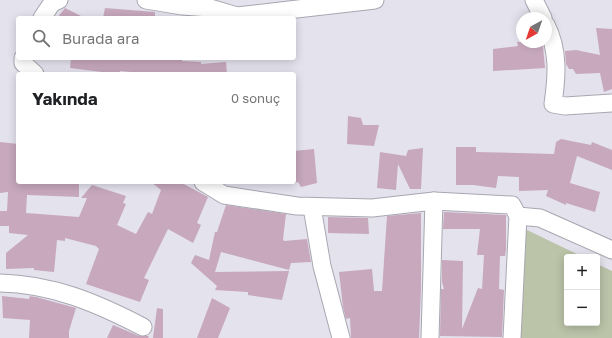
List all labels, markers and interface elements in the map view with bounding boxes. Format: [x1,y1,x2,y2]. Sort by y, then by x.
north arrow [516,12,552,48]
search box [16,16,296,60]
icon: search [30,27,52,49]
text: Burada ara [62,29,139,47]
text: Yakında [32,88,98,109]
text: 0 sonuç [231,90,280,106]
map controls [564,254,600,326]
button: + [564,254,600,290]
button: − [564,290,600,326]

